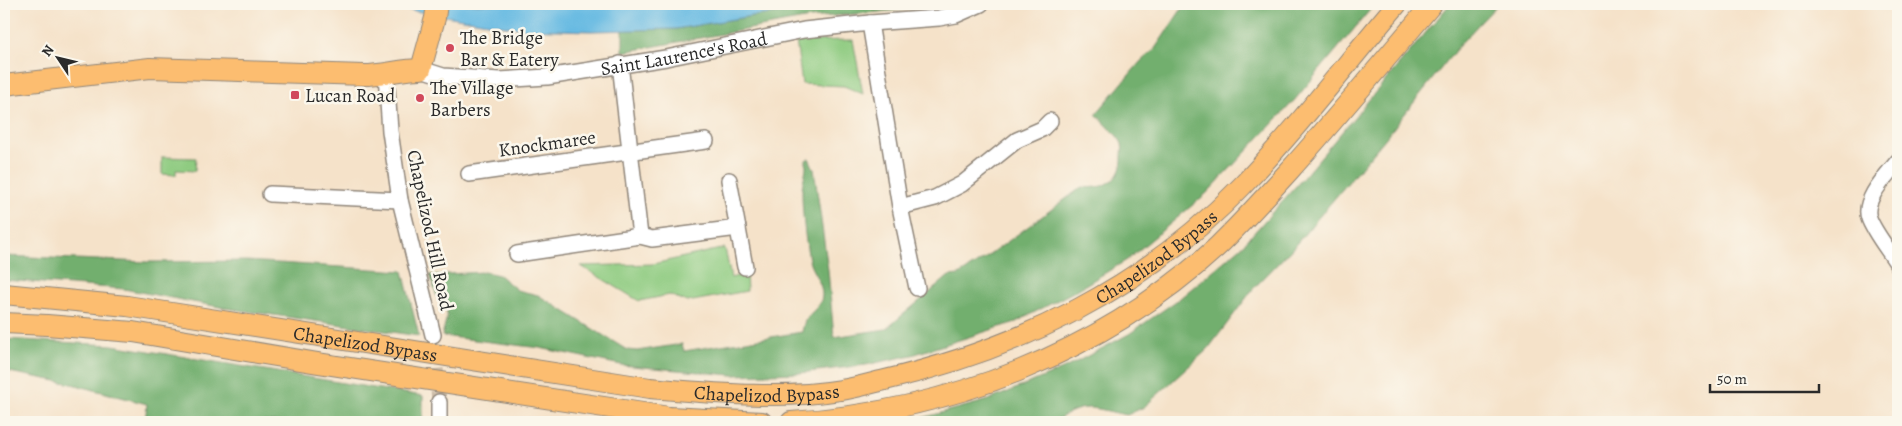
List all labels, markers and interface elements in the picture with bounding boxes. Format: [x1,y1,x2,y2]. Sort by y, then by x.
place label: The Bridge Bar & Eatery [460,25,559,73]
street label: Saint Laurence's Road [599,26,770,82]
north arrow [32,32,82,82]
text: N [37,41,58,60]
marker: The Bridge Bar & Eatery [444,42,456,54]
place label: The Village Barbers [430,75,513,123]
place label: Lucan Road [305,83,396,109]
marker: Lucan Road [289,89,301,101]
marker: The Village Barbers [414,92,426,104]
street label: Knockmaree [497,124,598,164]
street label: Chapelizod Hill Road [400,147,460,314]
street label: Chapelizod Bypass [1091,204,1224,311]
street label: Chapelizod Bypass [291,320,439,368]
scale bar [1710,361,1818,393]
text: 50 m [1717,369,1747,389]
street label: Chapelizod Bypass [693,378,841,409]

